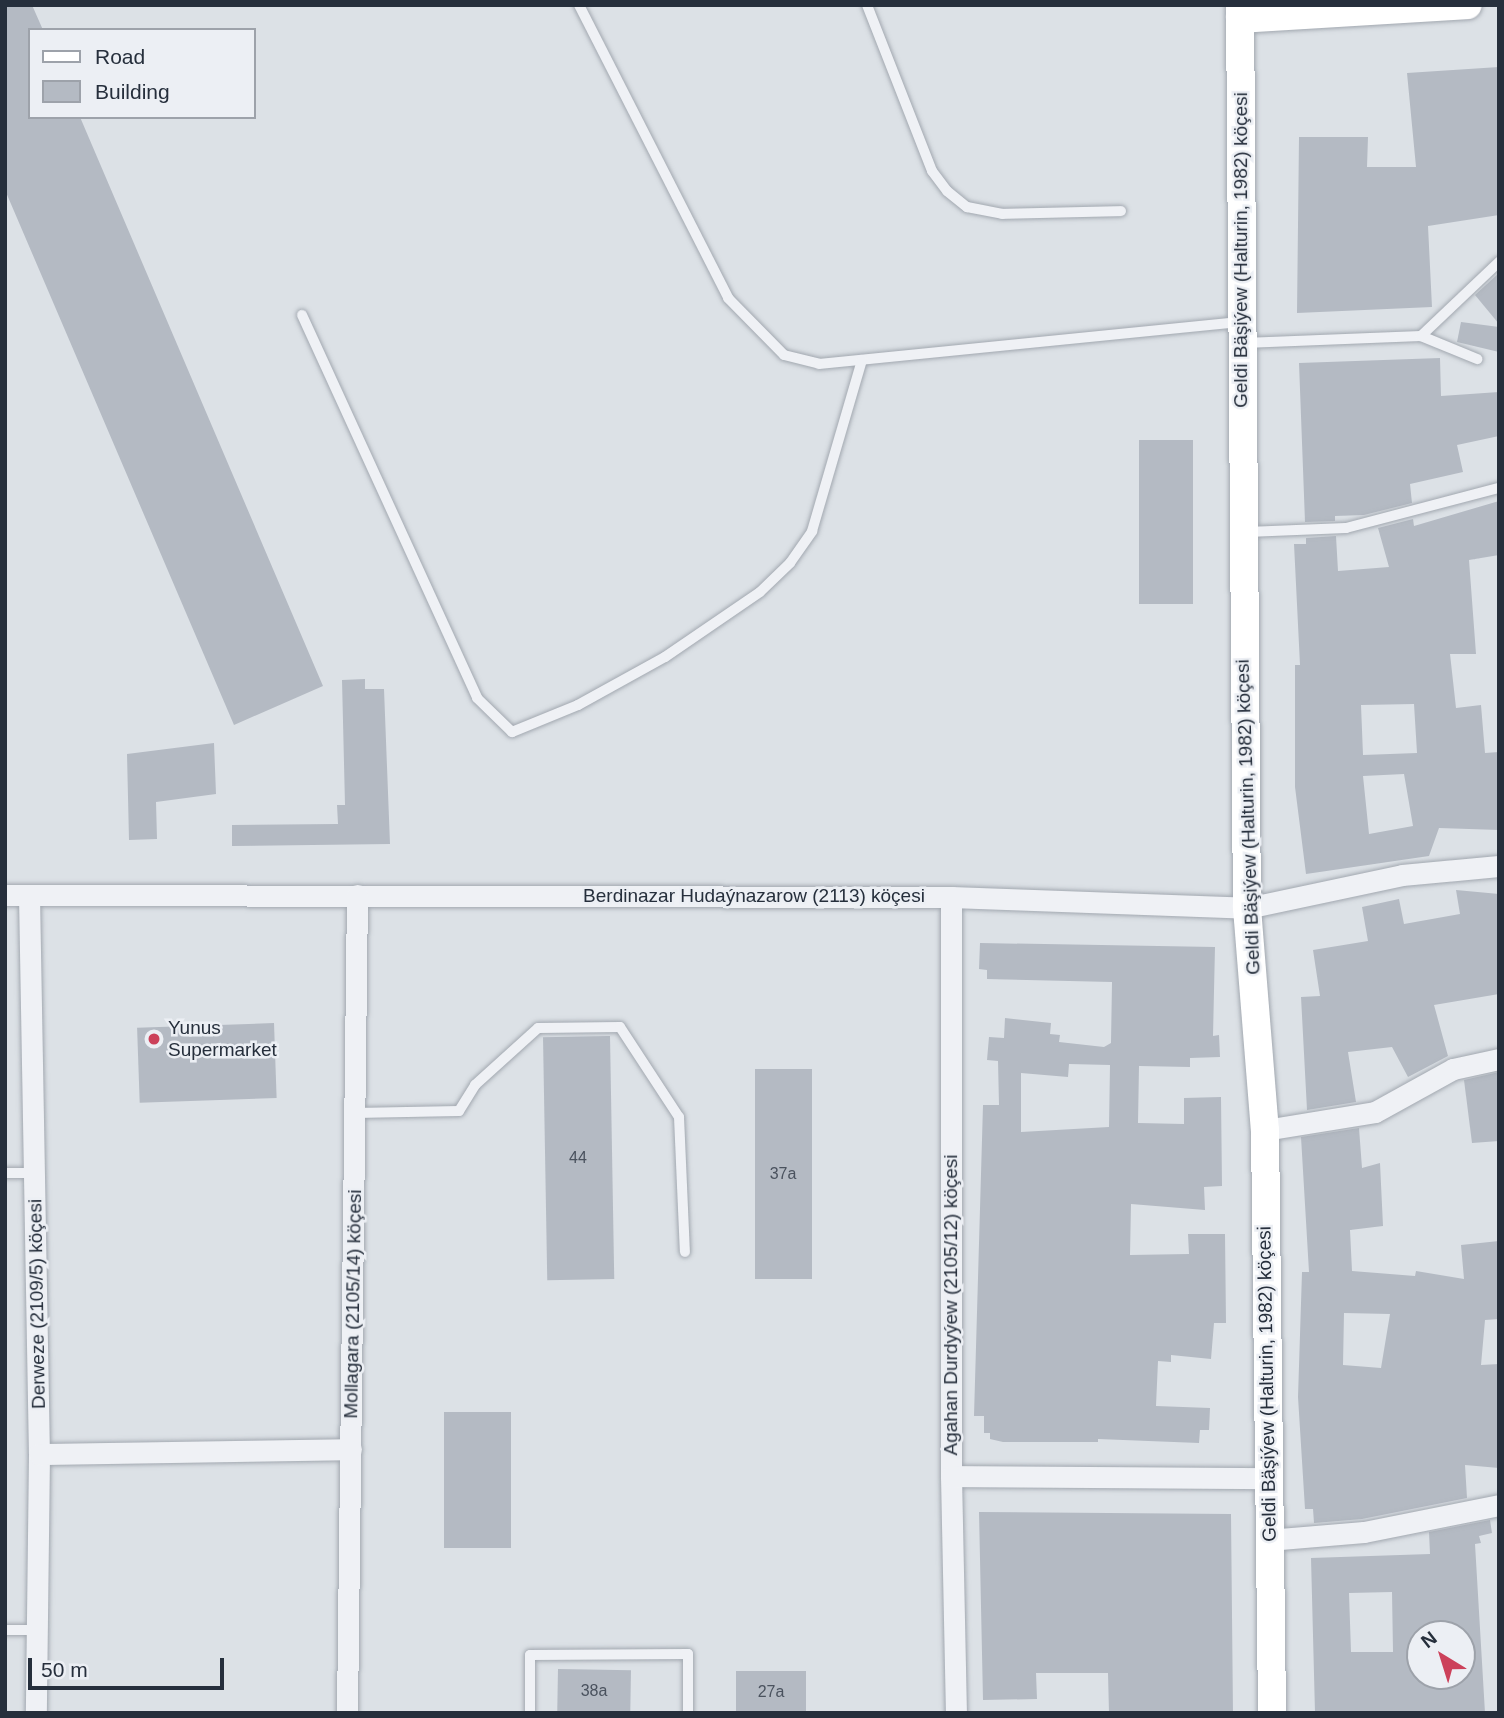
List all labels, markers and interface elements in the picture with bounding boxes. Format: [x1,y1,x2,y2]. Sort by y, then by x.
legend [28,28,256,119]
text: Road [95,45,145,68]
text: Building [95,80,170,103]
street label: Geldi Bäşiýew (Halturin, 1982) köçesi [1230,92,1252,408]
street label: Geldi Bäşiýew (Halturin, 1982) köçesi [1231,659,1265,975]
street label: Berdinazar Hudaýnazarow (2113) köçesi [583,885,925,907]
place label: Yunus Supermarket [168,1017,277,1061]
marker: Yunus Supermarket [146,1031,162,1047]
house number: 44 [569,1148,587,1168]
street label: Agahan Durdyýew (2105/12) köçesi [940,1154,962,1456]
house number: 37a [770,1164,796,1184]
street label: Mollagara (2105/14) köçesi [340,1189,366,1419]
street label: Derweze (2109/5) köçesi [24,1199,50,1409]
street label: Geldi Bäşiýew (Halturin, 1982) köçesi [1253,1226,1281,1542]
north arrow [1406,1620,1476,1690]
text: N [1417,1627,1441,1652]
scale bar [32,1644,228,1688]
text: 50 m [41,1658,88,1681]
house number: 38a [581,1681,607,1701]
house number: 27a [758,1682,784,1702]

